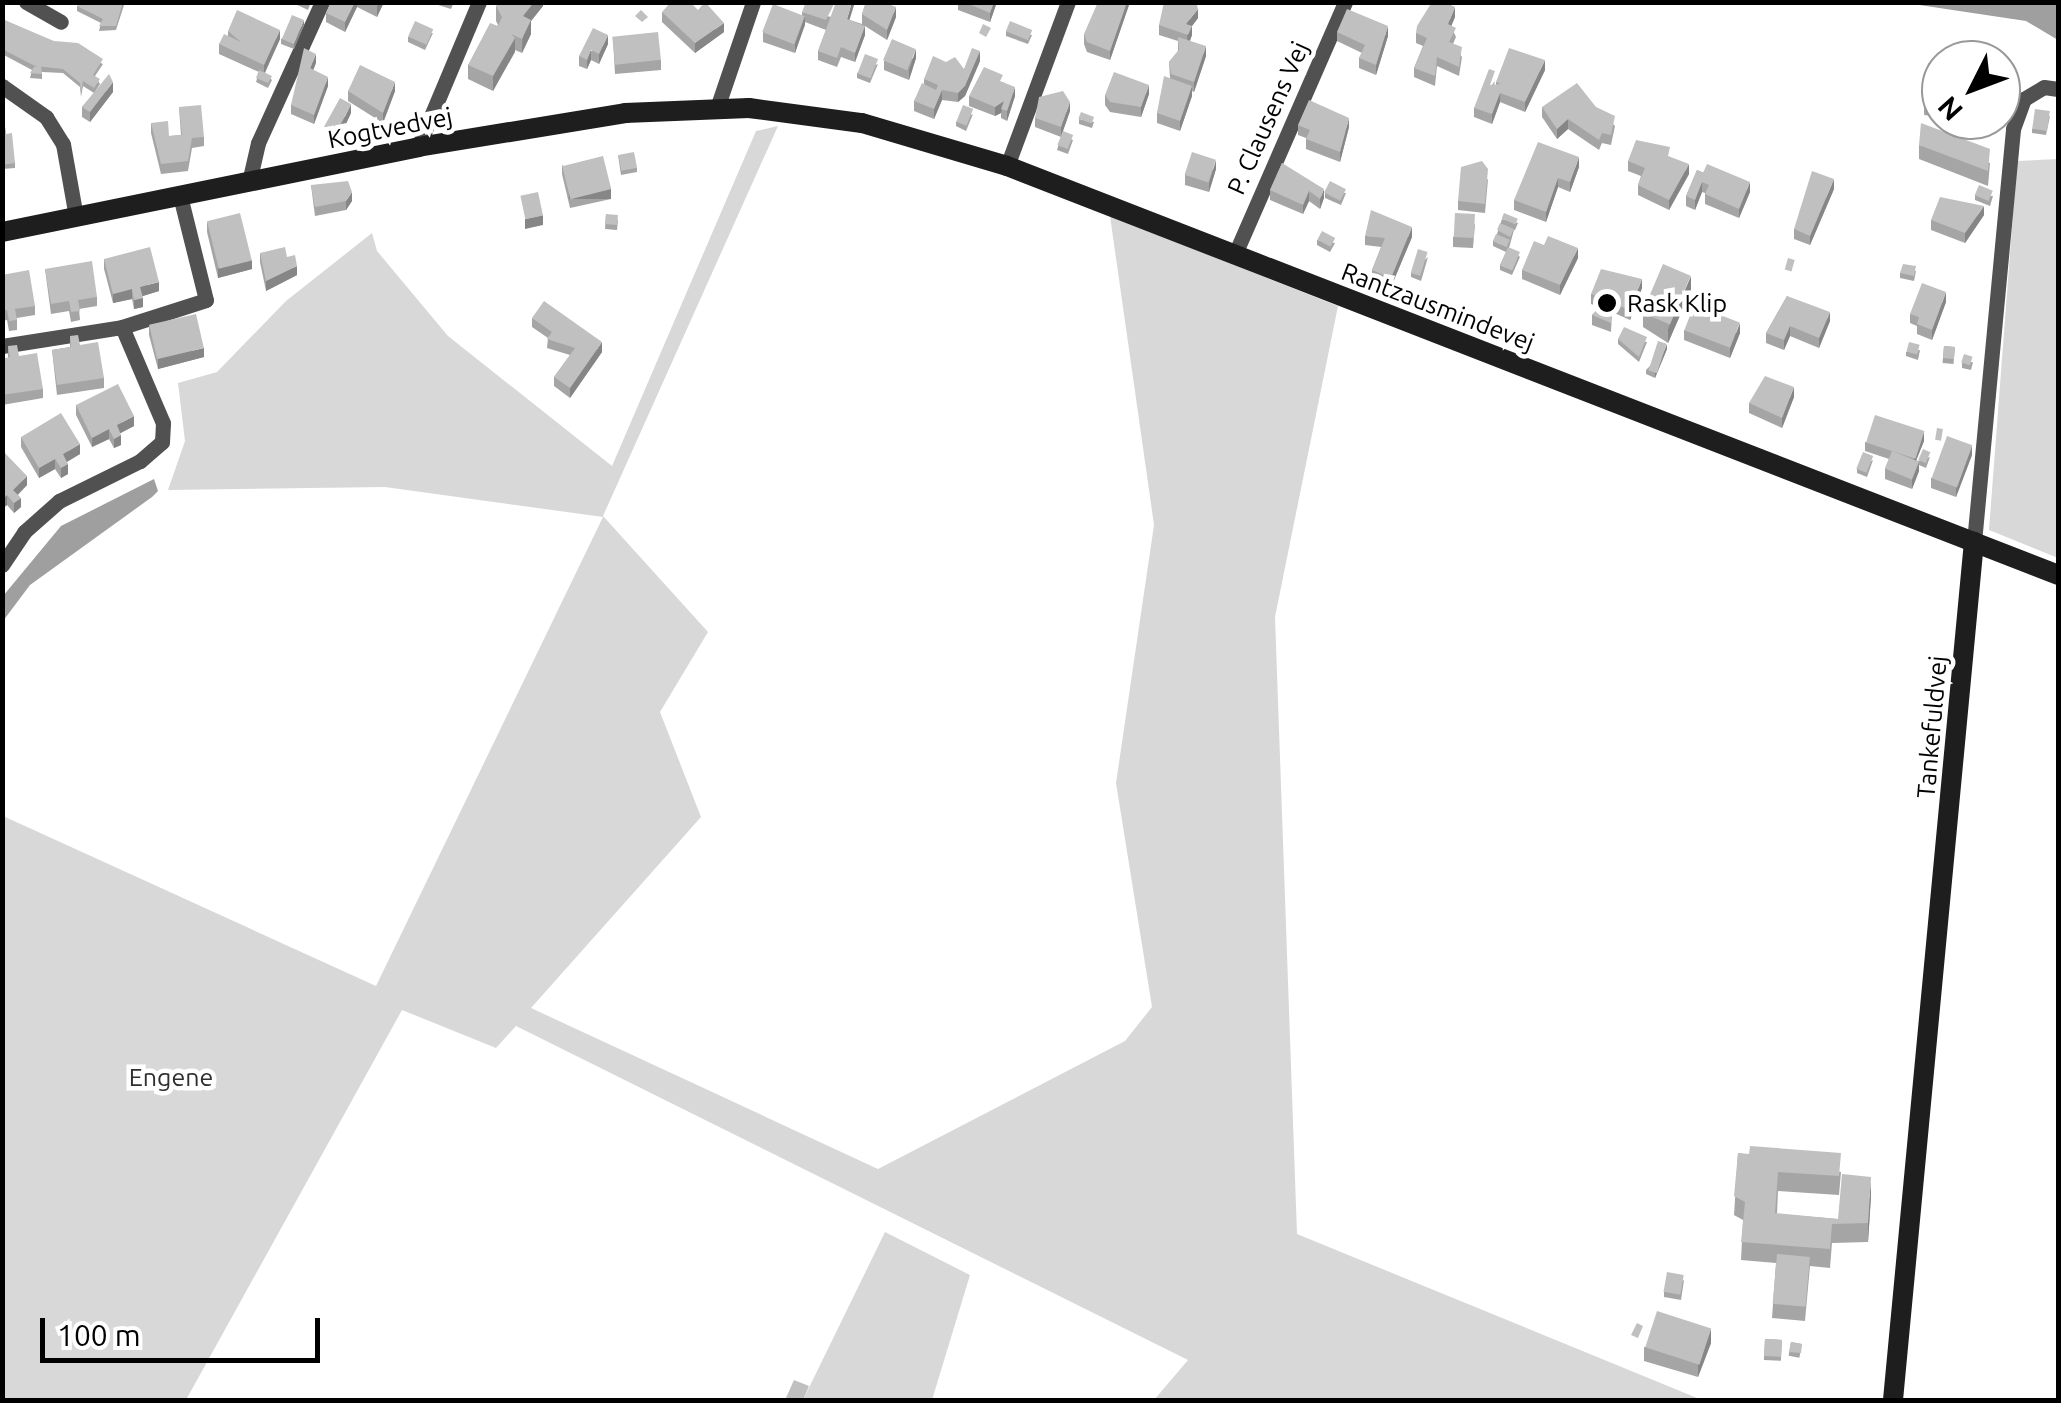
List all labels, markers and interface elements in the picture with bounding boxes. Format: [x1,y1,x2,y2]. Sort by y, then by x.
street label: P. Clausens Vej [1221,37,1315,199]
north arrow [1921,40,2021,140]
text: N [1931,91,1968,127]
street label: Kogtvedvej [325,101,455,155]
street label: Rantzausmindevej [1337,256,1539,358]
place label: Rask Klip [1627,288,1727,318]
marker: Rask Klip [1596,292,1618,314]
street label: Tankefuldvej [1911,654,1953,800]
park label: Engene [129,1062,213,1092]
scale bar [45,1298,325,1360]
text: 100 m [57,1318,141,1352]

